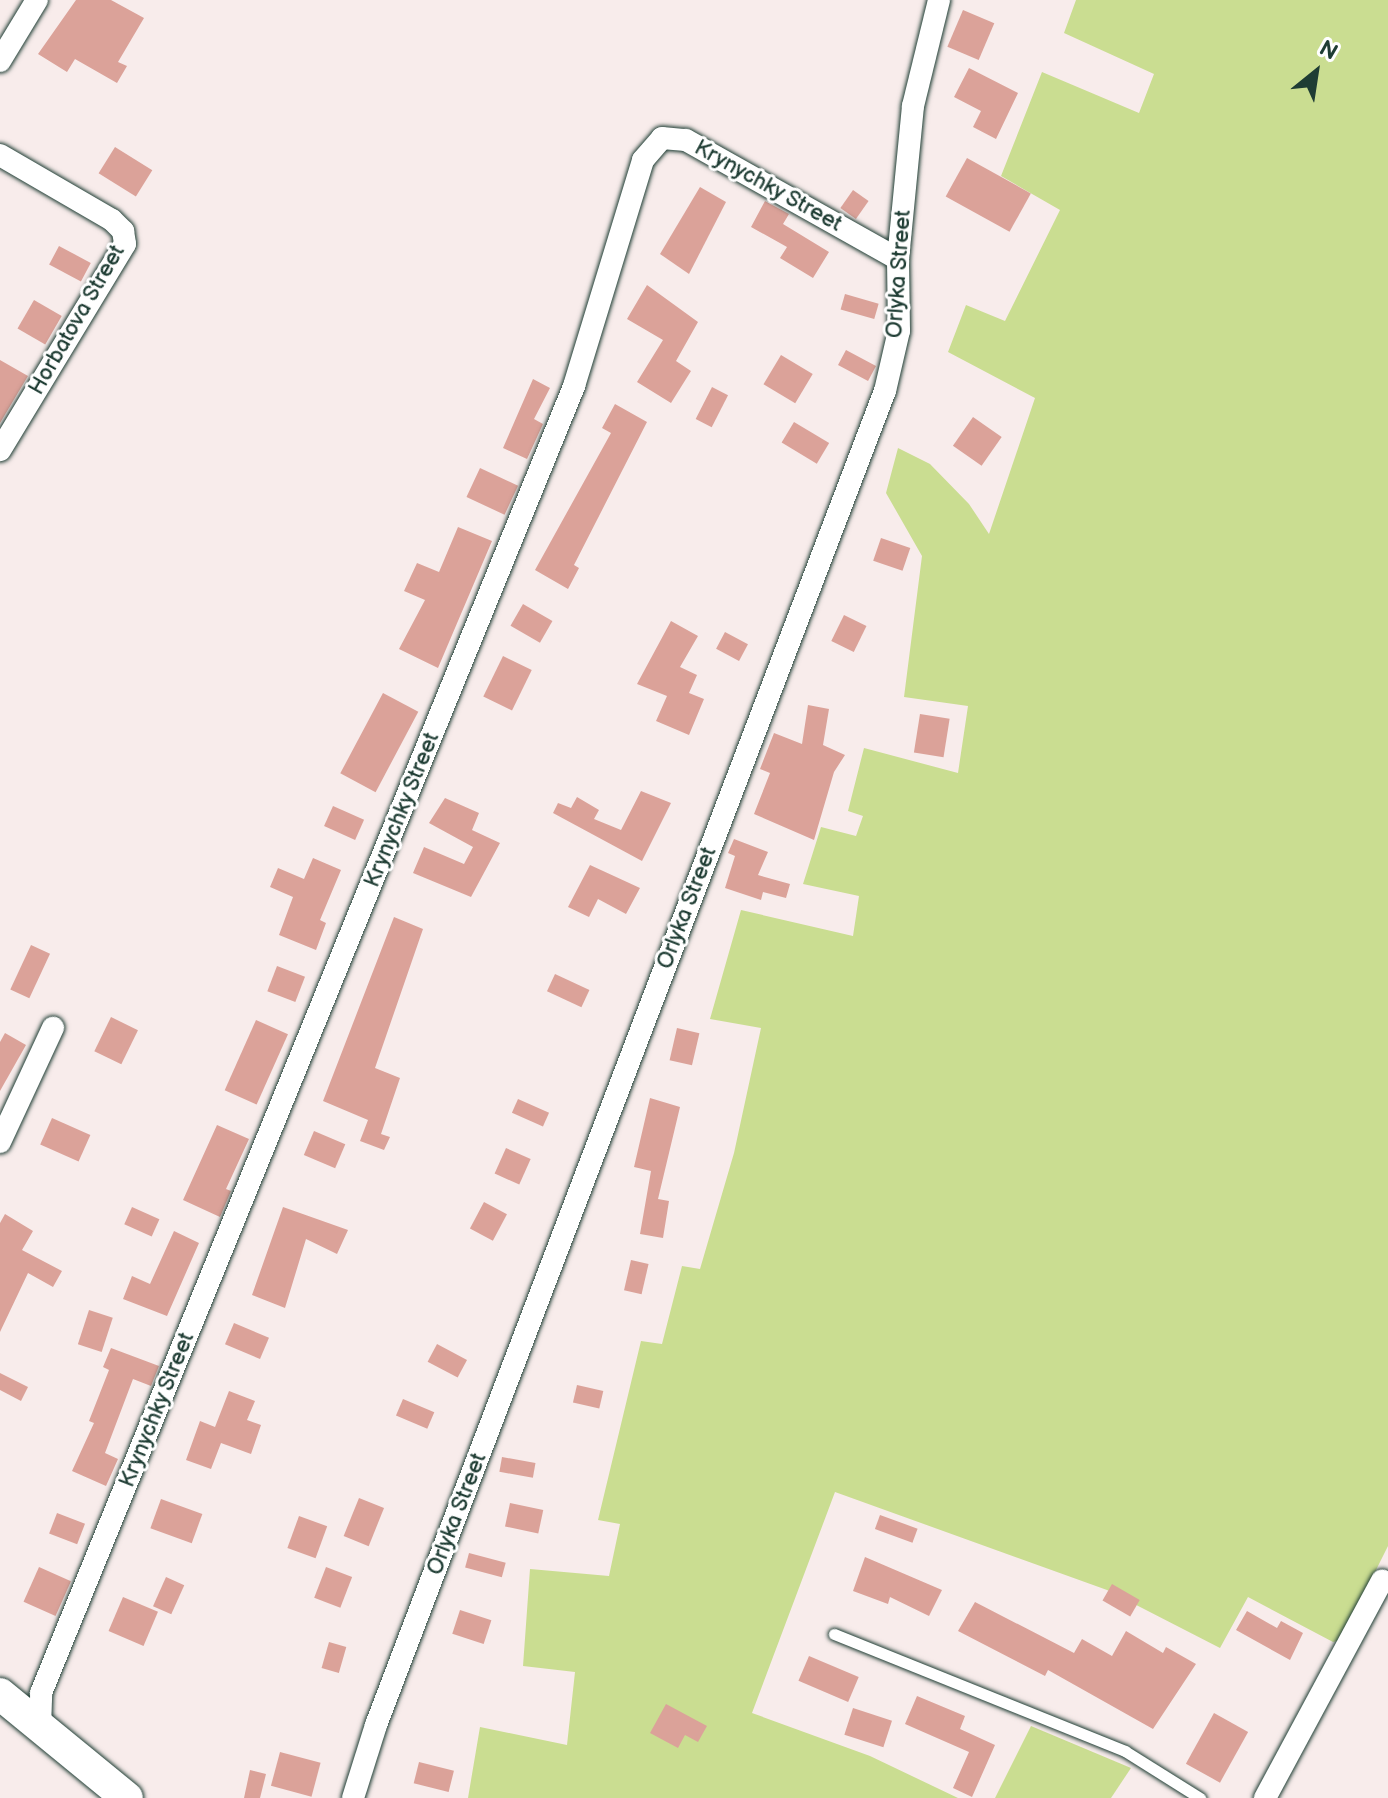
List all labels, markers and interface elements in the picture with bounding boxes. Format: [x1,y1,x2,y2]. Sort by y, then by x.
north arrow [1276,32,1356,112]
text: N [1314,35,1342,67]
street label: Krynychky Street [689,134,847,238]
street label: Orlyka Street [881,209,917,339]
street label: Horbatova Street [23,240,131,400]
street label: Krynychky Street [359,728,445,892]
street label: Orlyka Street [652,843,722,973]
street label: Krynychky Street [114,1328,200,1492]
street label: Orlyka Street [422,1449,492,1579]

